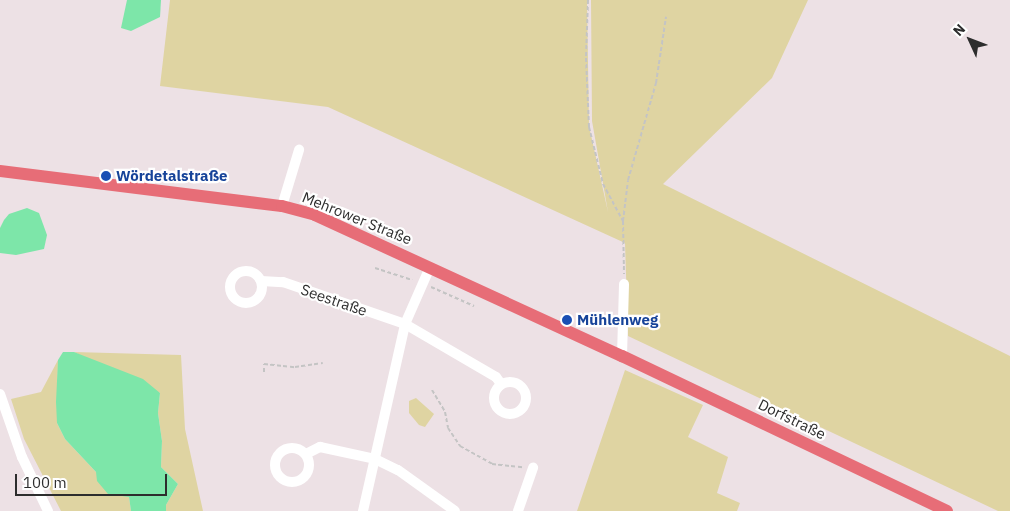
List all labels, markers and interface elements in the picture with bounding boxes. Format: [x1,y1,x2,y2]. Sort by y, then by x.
north arrow [945,15,995,65]
text: N [949,20,969,40]
place label: Wördetalstraße [116,167,228,185]
marker: Wördetalstraße [100,170,112,182]
street label: Mehrower Straße [300,188,414,248]
street label: Seestraße [298,280,370,320]
place label: Mühlenweg [577,311,658,329]
marker: Mühlenweg [561,314,573,326]
street label: Dorfstraße [755,395,829,443]
scale bar [18,464,170,496]
text: 100 m [23,473,67,492]

